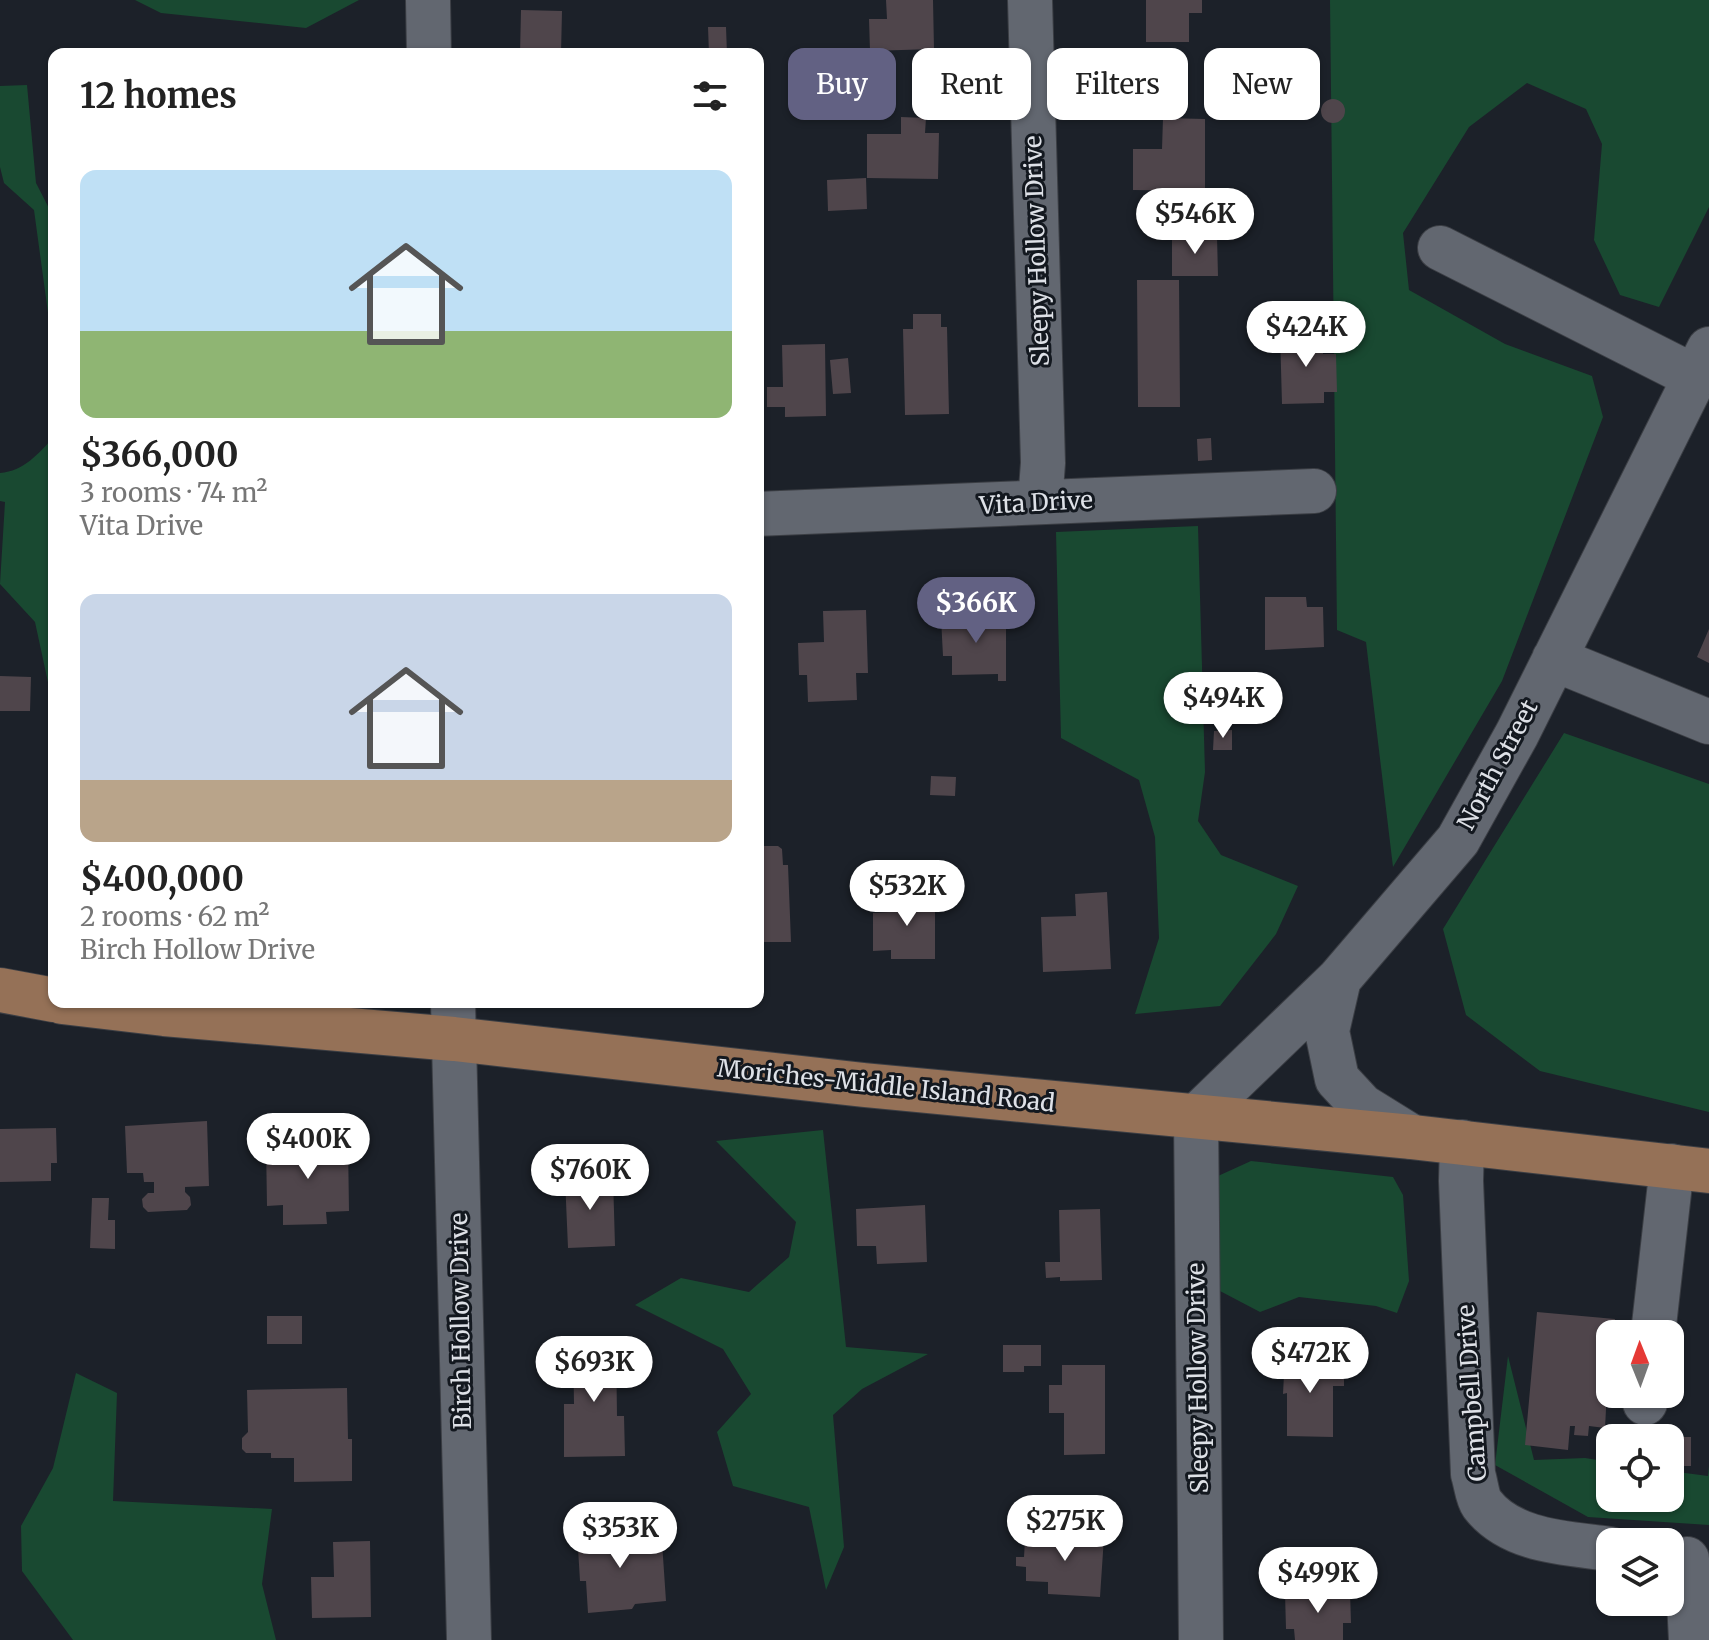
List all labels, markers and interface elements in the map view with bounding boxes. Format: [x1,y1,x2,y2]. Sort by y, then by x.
chip: Buy [788,48,896,120]
chip: Rent [912,48,1031,120]
chip: Filters [1047,48,1188,120]
chip: New [1204,48,1320,120]
icon: filters [688,74,732,118]
text: 12 homes [80,75,237,117]
street label: Sleepy Hollow Drive [1017,135,1056,367]
pin: $546K [1139,188,1251,256]
text: $546K [1154,197,1236,230]
icon: home [334,222,478,366]
pin: $424K [1250,301,1362,369]
text: $424K [1265,310,1347,343]
text: $366,000 [80,434,239,476]
text: 3 rooms · 74 m² [80,476,267,509]
street label: Vita Drive [977,484,1094,521]
text: Vita Drive [80,509,203,542]
pin: $366K [920,577,1032,645]
text: $366K [935,586,1017,619]
icon: home [334,646,478,790]
pin: $494K [1167,672,1279,740]
text: $494K [1182,681,1264,714]
street label: North Street [1450,694,1545,835]
text: $400,000 [80,858,244,900]
pin: $532K [851,860,963,928]
text: $532K [868,869,946,902]
text: 2 rooms · 62 m² [80,900,269,933]
text: Birch Hollow Drive [80,933,315,966]
street label: Moriches-Middle Island Road [716,1052,1056,1119]
pin: $400K [252,1113,364,1181]
text: $400K [265,1122,351,1155]
pin: $760K [534,1144,646,1212]
text: $760K [549,1153,631,1186]
street label: Birch Hollow Drive [443,1212,478,1430]
street label: Sleepy Hollow Drive [1180,1262,1215,1494]
street label: Campbell Drive [1450,1304,1493,1483]
north arrow [1596,1320,1684,1408]
map controls [1596,1320,1684,1616]
pin: $472K [1254,1327,1366,1395]
pin: $693K [538,1336,650,1404]
text: $472K [1270,1336,1350,1369]
text: $693K [554,1345,634,1378]
button: locate [1596,1424,1684,1512]
pin: $275K [1009,1495,1121,1563]
pin: $353K [564,1502,676,1570]
text: $275K [1025,1504,1105,1537]
text: $353K [581,1511,659,1544]
button: layers [1596,1528,1684,1616]
pin: $499K [1262,1547,1374,1615]
text: $499K [1277,1556,1359,1589]

